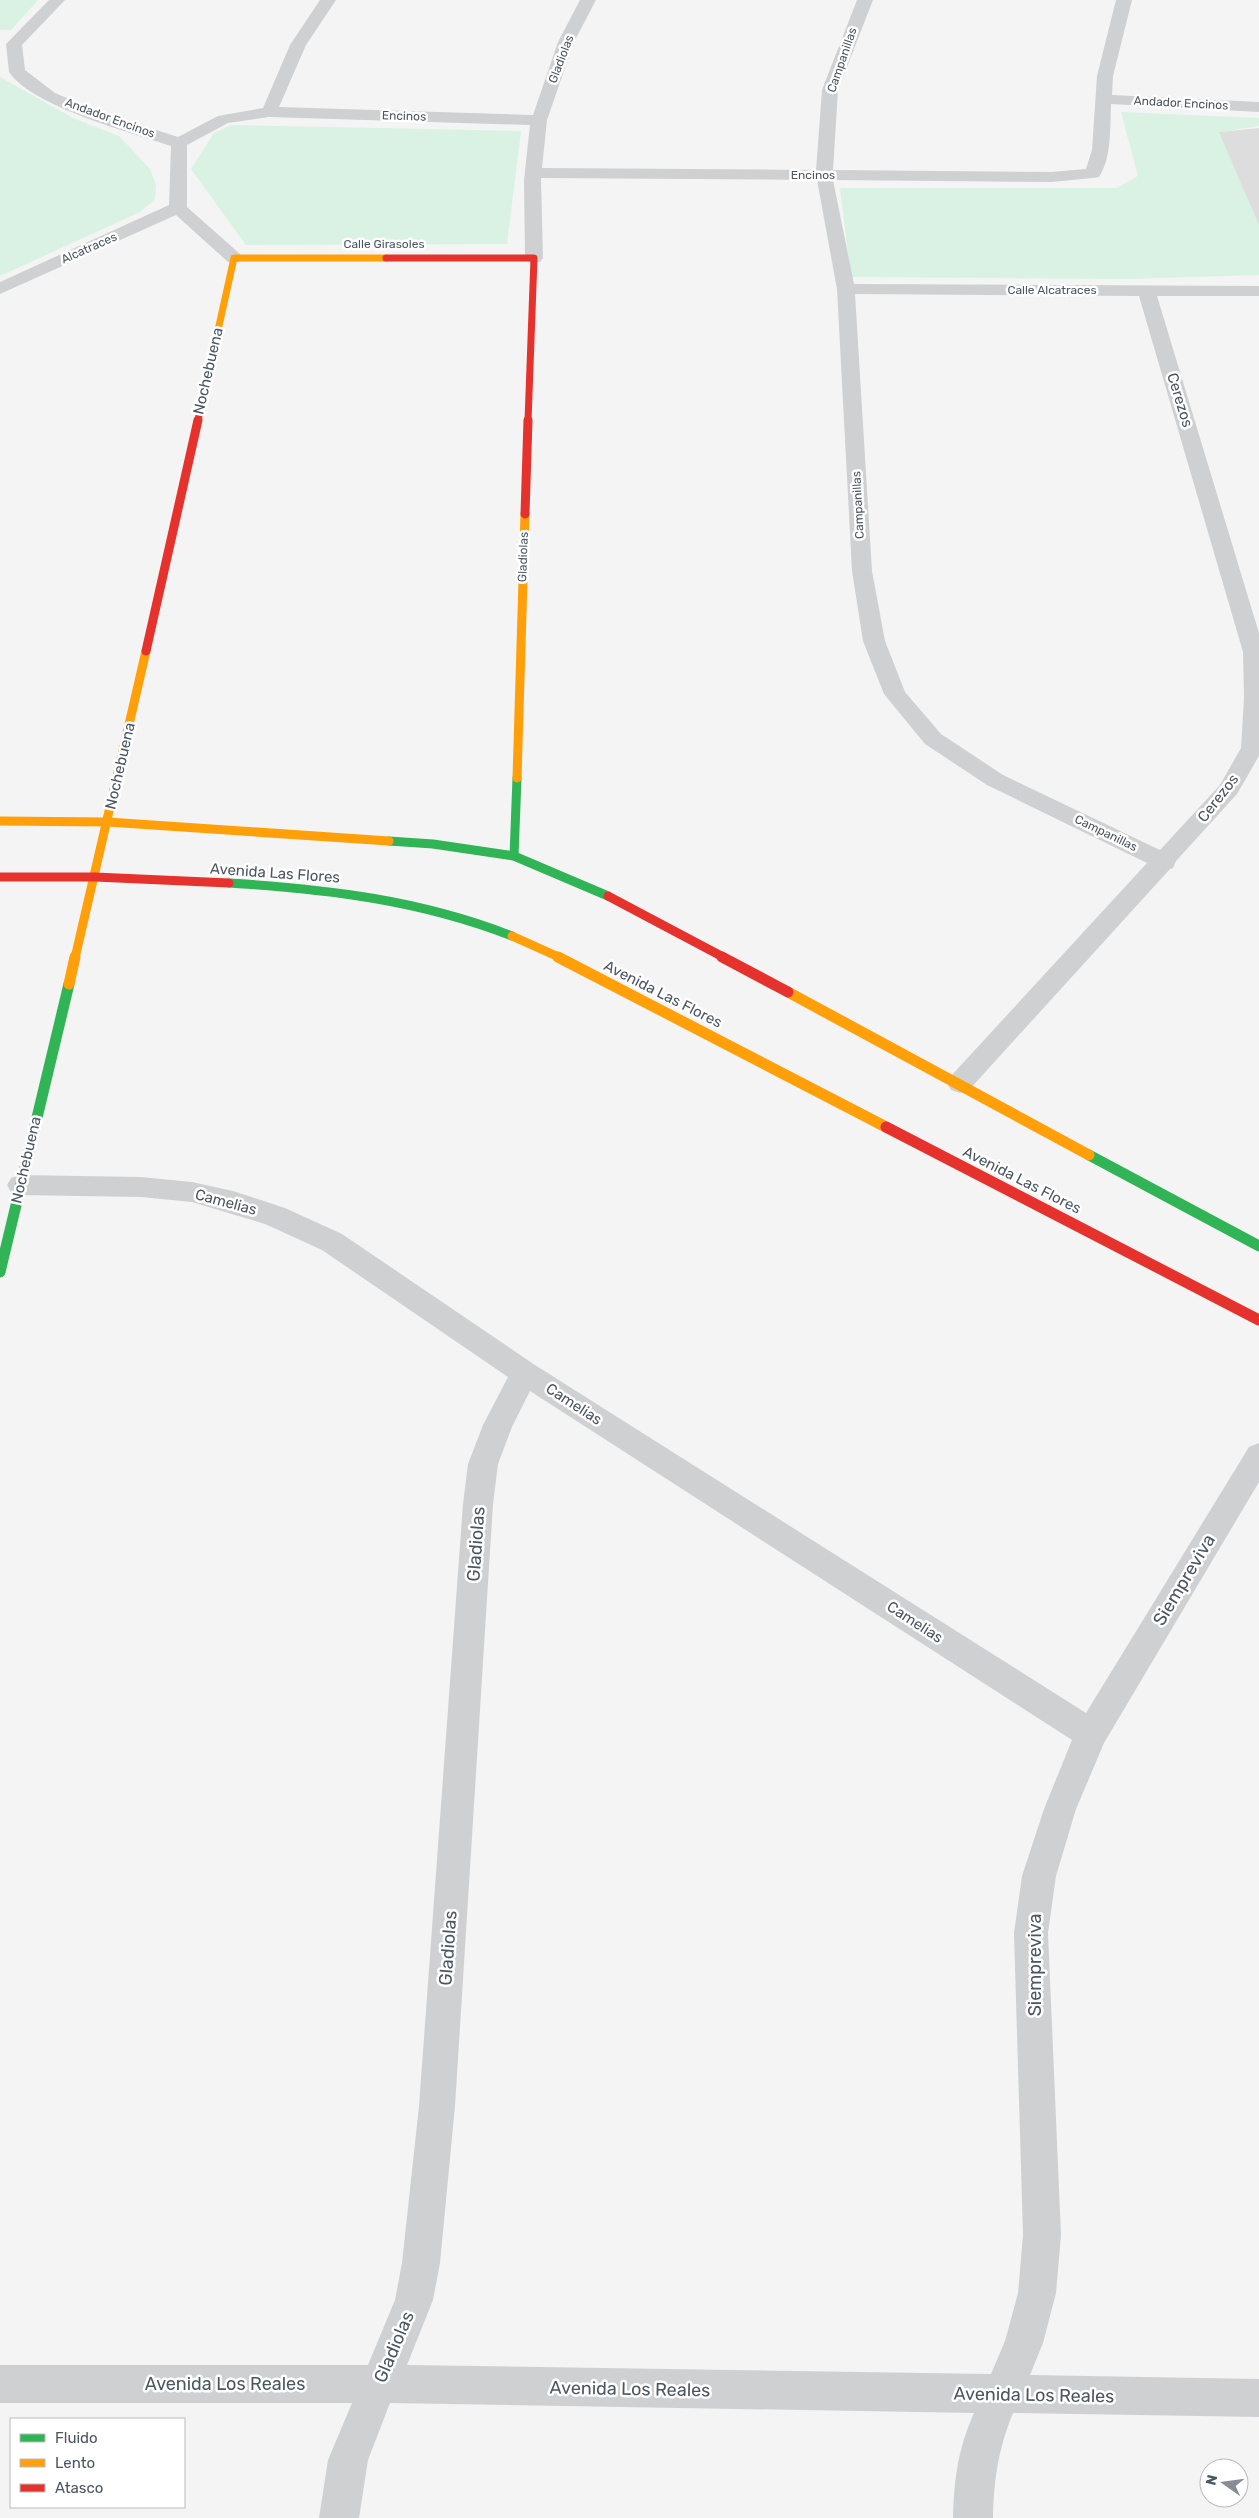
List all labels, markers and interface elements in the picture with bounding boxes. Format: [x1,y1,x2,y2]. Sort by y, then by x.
street label: Campanillas [824,26,860,94]
street label: Gladiolas [545,33,577,85]
street label: Andador Encinos [1133,94,1229,112]
street label: Andador Encinos [63,95,157,141]
street label: Encinos [382,108,426,124]
street label: Encinos [791,168,835,182]
street label: Alcatraces [59,230,119,266]
street label: Calle Girasoles [343,237,425,251]
street label: Calle Alcatraces [1007,283,1097,297]
street label: Nochebuena [189,326,227,416]
street label: Cerezos [1163,371,1197,430]
street label: Campanillas [849,471,867,539]
street label: Gladiolas [515,532,531,582]
street label: Nochebuena [101,721,139,811]
street label: Cerezos [1194,770,1243,826]
street label: Campanillas [1072,812,1140,854]
street label: Avenida Las Flores [209,859,341,887]
street label: Avenida Las Flores [601,956,725,1032]
street label: Nochebuena [7,1115,45,1205]
street label: Avenida Las Flores [960,1142,1084,1218]
street label: Camelias [193,1185,259,1219]
street label: Camelias [543,1379,606,1429]
street label: Gladiolas [462,1506,490,1582]
street label: Siempreviva [1148,1530,1220,1630]
street label: Camelias [884,1597,947,1647]
street label: Gladiolas [434,1910,462,1986]
street label: Siempreviva [1024,1914,1046,2016]
street label: Gladiolas [369,2308,419,2386]
street label: Avenida Los Reales [145,2373,305,2395]
street label: Avenida Los Reales [549,2377,711,2401]
street label: Avenida Los Reales [953,2383,1115,2407]
legend [10,2418,185,2508]
text: Fluido [55,2429,98,2447]
text: Lento [55,2454,95,2472]
north arrow [1199,2458,1249,2508]
text: N [1202,2473,1221,2487]
text: Atasco [55,2479,103,2497]

